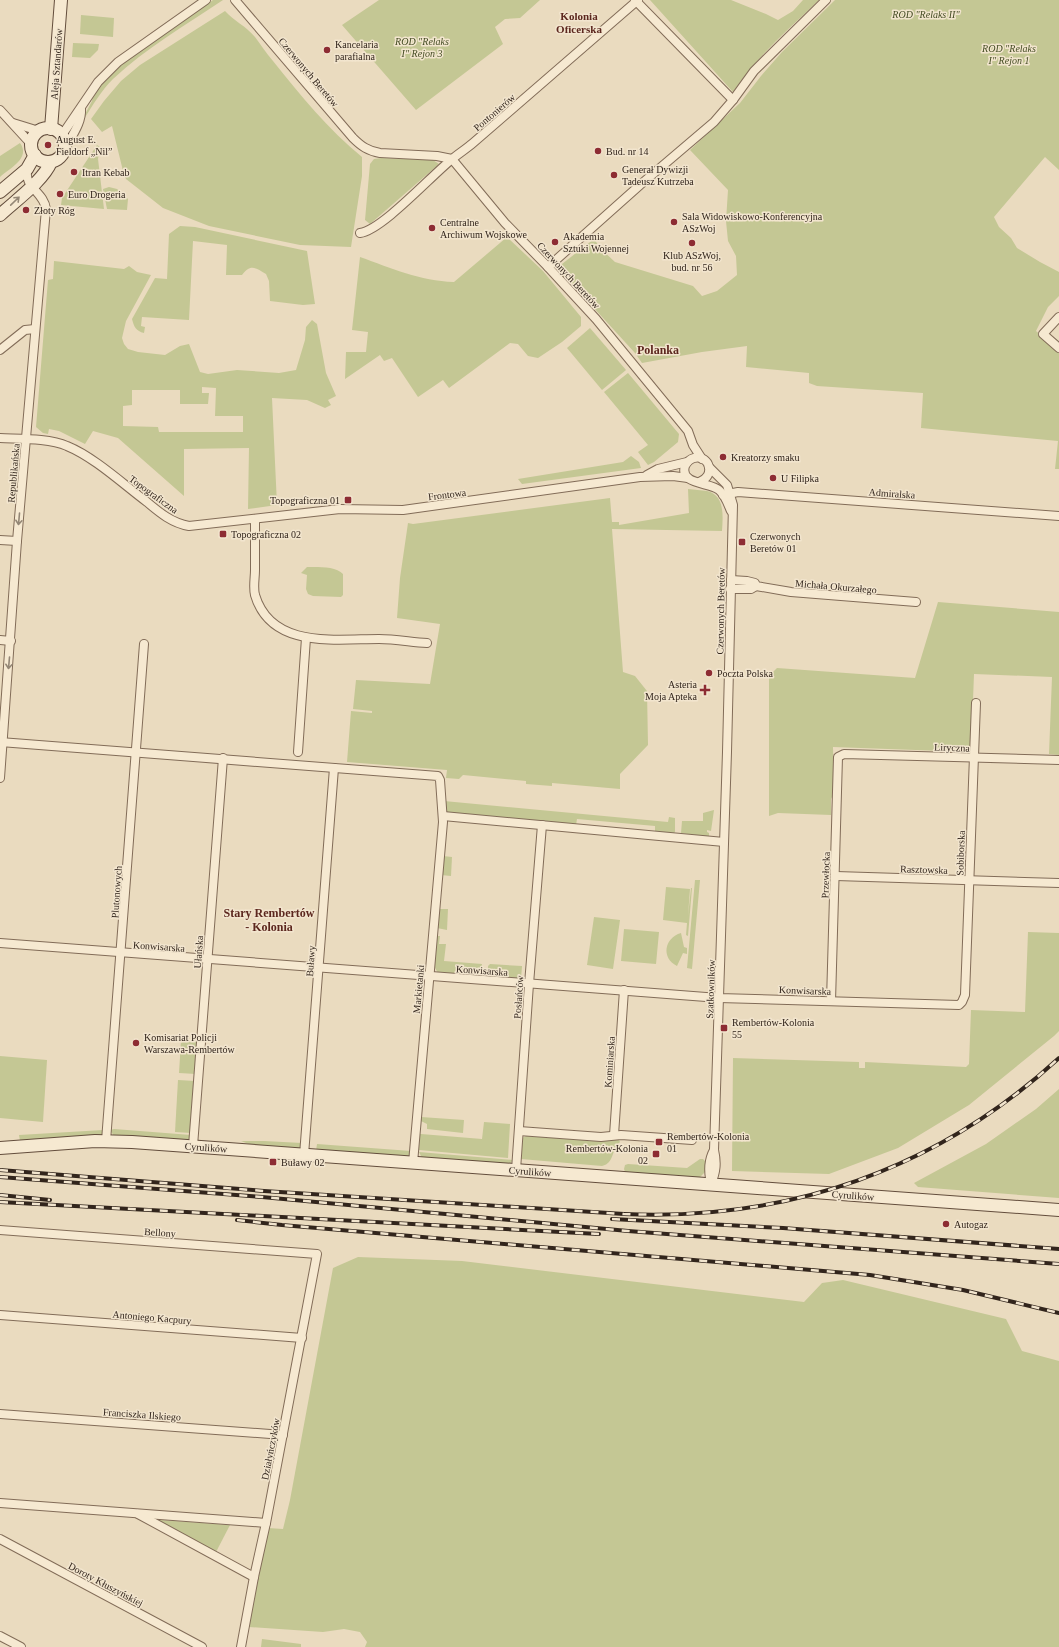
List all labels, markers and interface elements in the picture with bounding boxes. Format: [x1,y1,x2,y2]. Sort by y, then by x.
park label: ROD "Relaks II" [891,9,960,20]
district label: Kolonia Oficerska [556,10,602,35]
street label: Aleja Sztandarów [49,27,65,100]
street label: Czerwonych Beretów [276,35,341,110]
park label: ROD "Relaks I" Rejon 3 [394,36,449,59]
place label: Kancelaria parafialna [335,39,379,62]
park label: ROD "Relaks I" Rejon 1 [981,43,1036,66]
marker: Kancelaria parafialna [322,45,332,55]
street label: Pontonierów [471,91,518,133]
place label: August E. Fieldorf „Nil” [56,134,112,157]
marker: August E. Fieldorf „Nil” [43,140,53,150]
marker: Bud. nr 14 [593,146,603,156]
place label: Bud. nr 14 [606,146,649,157]
place label: Generał Dywizji Tadeusz Kutrzeba [622,164,694,187]
marker: Itran Kebab [69,167,79,177]
place label: Itran Kebab [82,167,129,178]
marker: Generał Dywizji Tadeusz Kutrzeba [609,170,619,180]
marker: Euro Drogeria [55,189,65,199]
place label: Euro Drogeria [68,189,126,200]
one-way arrow [10,197,20,206]
marker: Złoty Róg [21,205,31,215]
place label: Złoty Róg [34,205,75,216]
place label: Sala Widowiskowo-Konferencyjna ASzWoj [682,211,823,234]
place label: Centralne Archiwum Wojskowe [440,217,528,240]
marker: Sala Widowiskowo-Konferencyjna ASzWoj [669,217,679,227]
marker: Centralne Archiwum Wojskowe [427,223,437,233]
place label: Akademia Sztuki Wojennej [563,231,629,254]
marker: Akademia Sztuki Wojennej [550,237,560,247]
marker: Klub ASzWoj, bud. nr 56 [687,238,697,248]
street label: Czerwonych Beretów [535,240,603,311]
place label: Klub ASzWoj, bud. nr 56 [663,250,721,273]
district label: Polanka [637,343,679,357]
street label: Republikańska [5,442,22,503]
marker: Kreatorzy smaku [718,452,728,462]
place label: Kreatorzy smaku [731,452,800,463]
street label: Topograficzna [127,473,181,516]
marker: U Filipka [768,473,778,483]
place label: U Filipka [781,473,820,484]
street label: Admiralska [868,486,916,501]
street label: Frontowa [427,487,467,502]
place label: Topograficzna 01 [270,495,340,506]
marker: Topograficzna 01 [343,495,353,505]
one-way arrow [16,512,23,525]
marker: Topograficzna 02 [218,529,228,539]
place label: Topograficzna 02 [231,529,301,540]
place label: Czerwonych Beretów 01 [750,531,801,554]
marker: Czerwonych Beretów 01 [737,537,747,547]
street label: Czerwonych Beretów [714,567,727,655]
street label: Michała Okurzałego [795,577,877,596]
one-way arrow [6,656,13,669]
marker: Poczta Polska [704,668,714,678]
place label: Poczta Polska [717,668,773,679]
place label: Asteria Moja Apteka [645,679,698,702]
marker: Asteria Moja Apteka [700,685,710,695]
street label: Liryczna [934,741,970,754]
street label: Sobiborska [954,830,967,876]
street label: Przewłocka [819,851,832,899]
street label: Rasztowska [900,863,949,876]
street label: Plutonowych [109,865,124,919]
district label: Stary Rembertów - Kolonia [224,906,315,934]
street label: Ułańska [192,935,205,969]
street label: Konwisarska [133,939,186,954]
street label: Buławy [304,945,317,977]
street label: Szatkowników [704,958,717,1019]
street label: Konwisarska [456,963,509,978]
street label: Markietanki [411,964,426,1014]
street label: Posłańców [512,974,526,1019]
street label: Konwisarska [779,984,832,997]
place label: Rembertów-Kolonia 55 [732,1017,815,1040]
marker: Rembertów-Kolonia 55 [719,1023,729,1033]
place label: Komisariat Policji Warszawa-Rembertów [144,1032,236,1055]
street label: Kominiarska [602,1035,617,1088]
marker: Komisariat Policji Warszawa-Rembertów [131,1038,141,1048]
place label: Rembertów-Kolonia 01 [667,1131,750,1154]
marker: Rembertów-Kolonia 01 [654,1137,664,1147]
street label: Cyrulików [184,1141,228,1155]
place label: Rembertów-Kolonia 02 [566,1143,649,1166]
marker: Rembertów-Kolonia 02 [651,1149,661,1159]
marker: Buławy 02 [268,1157,278,1167]
place label: Buławy 02 [281,1157,325,1168]
street label: Cyrulików [508,1165,552,1179]
street label: Cyrulików [831,1189,875,1203]
marker: Autogaz [941,1219,951,1229]
place label: Autogaz [954,1219,988,1230]
street label: Bellony [144,1226,176,1239]
street label: Antoniego Kacpury [112,1309,192,1326]
street label: Franciszka Ilskiego [103,1406,181,1423]
street label: Działyńczyków [259,1416,282,1481]
street label: Doroty Kłuszyńskiej [67,1560,145,1609]

